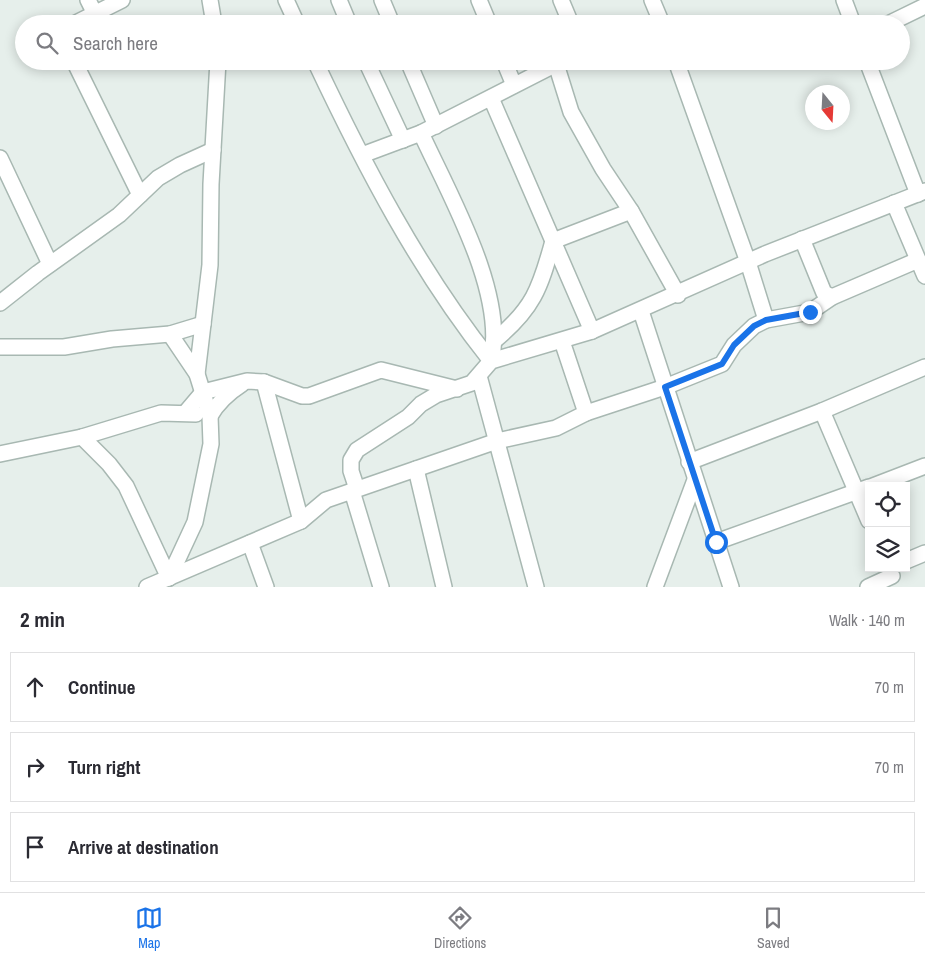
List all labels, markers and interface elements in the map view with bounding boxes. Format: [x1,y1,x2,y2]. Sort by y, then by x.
search box [15,15,910,70]
icon: search [33,29,61,57]
text: Search here [73,30,158,56]
north arrow [805,85,850,130]
route end [799,301,822,324]
map controls [865,482,910,572]
button: locate [865,482,910,527]
button: layers [865,527,910,572]
route start [705,531,728,554]
text: 2 min [20,605,65,634]
text: Walk · 140 m [829,609,905,631]
icon: ahead [21,673,49,701]
text: Continue [68,674,136,700]
text: 70 m [875,676,904,698]
icon: right [21,753,49,781]
text: Turn right [68,754,140,780]
text: 70 m [875,756,904,778]
icon: arrive [21,833,49,861]
text: Arrive at destination [68,834,219,860]
tab: Map [135,904,163,952]
tab: Directions [434,904,486,952]
tab: Saved [757,904,790,952]

